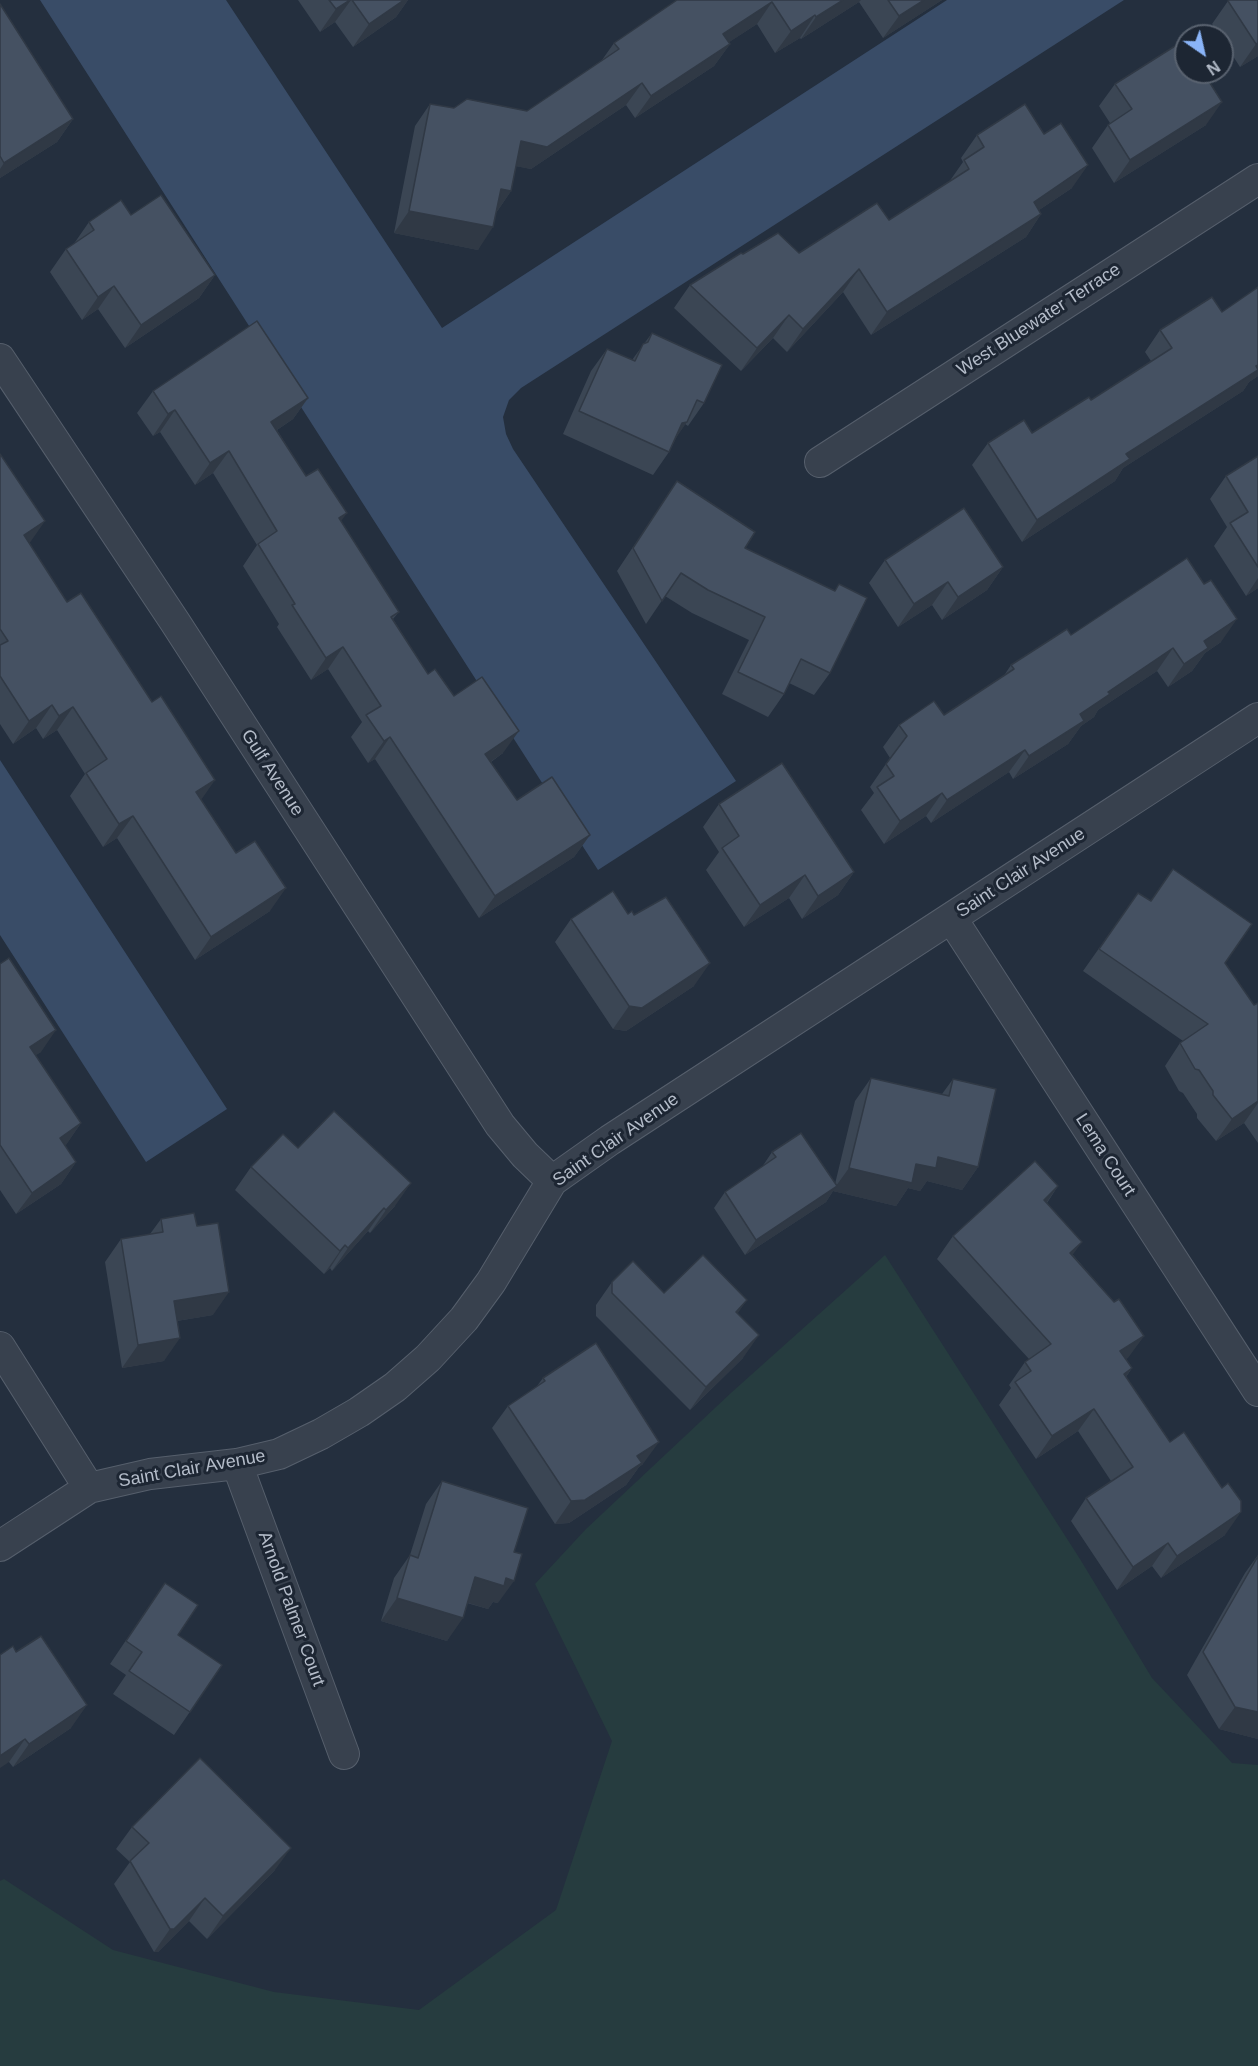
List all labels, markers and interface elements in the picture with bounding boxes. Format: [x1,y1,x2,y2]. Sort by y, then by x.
north arrow [1174,24,1234,84]
text: N [1204,57,1223,78]
street label: West Bluewater Terrace [953,259,1125,381]
street label: Gulf Avenue [236,726,308,820]
street label: Saint Clair Avenue [953,823,1089,923]
street label: Saint Clair Avenue [549,1088,683,1192]
street label: Lema Court [1070,1110,1140,1200]
street label: Saint Clair Avenue [117,1445,267,1493]
street label: Arnold Palmer Court [253,1529,329,1689]

